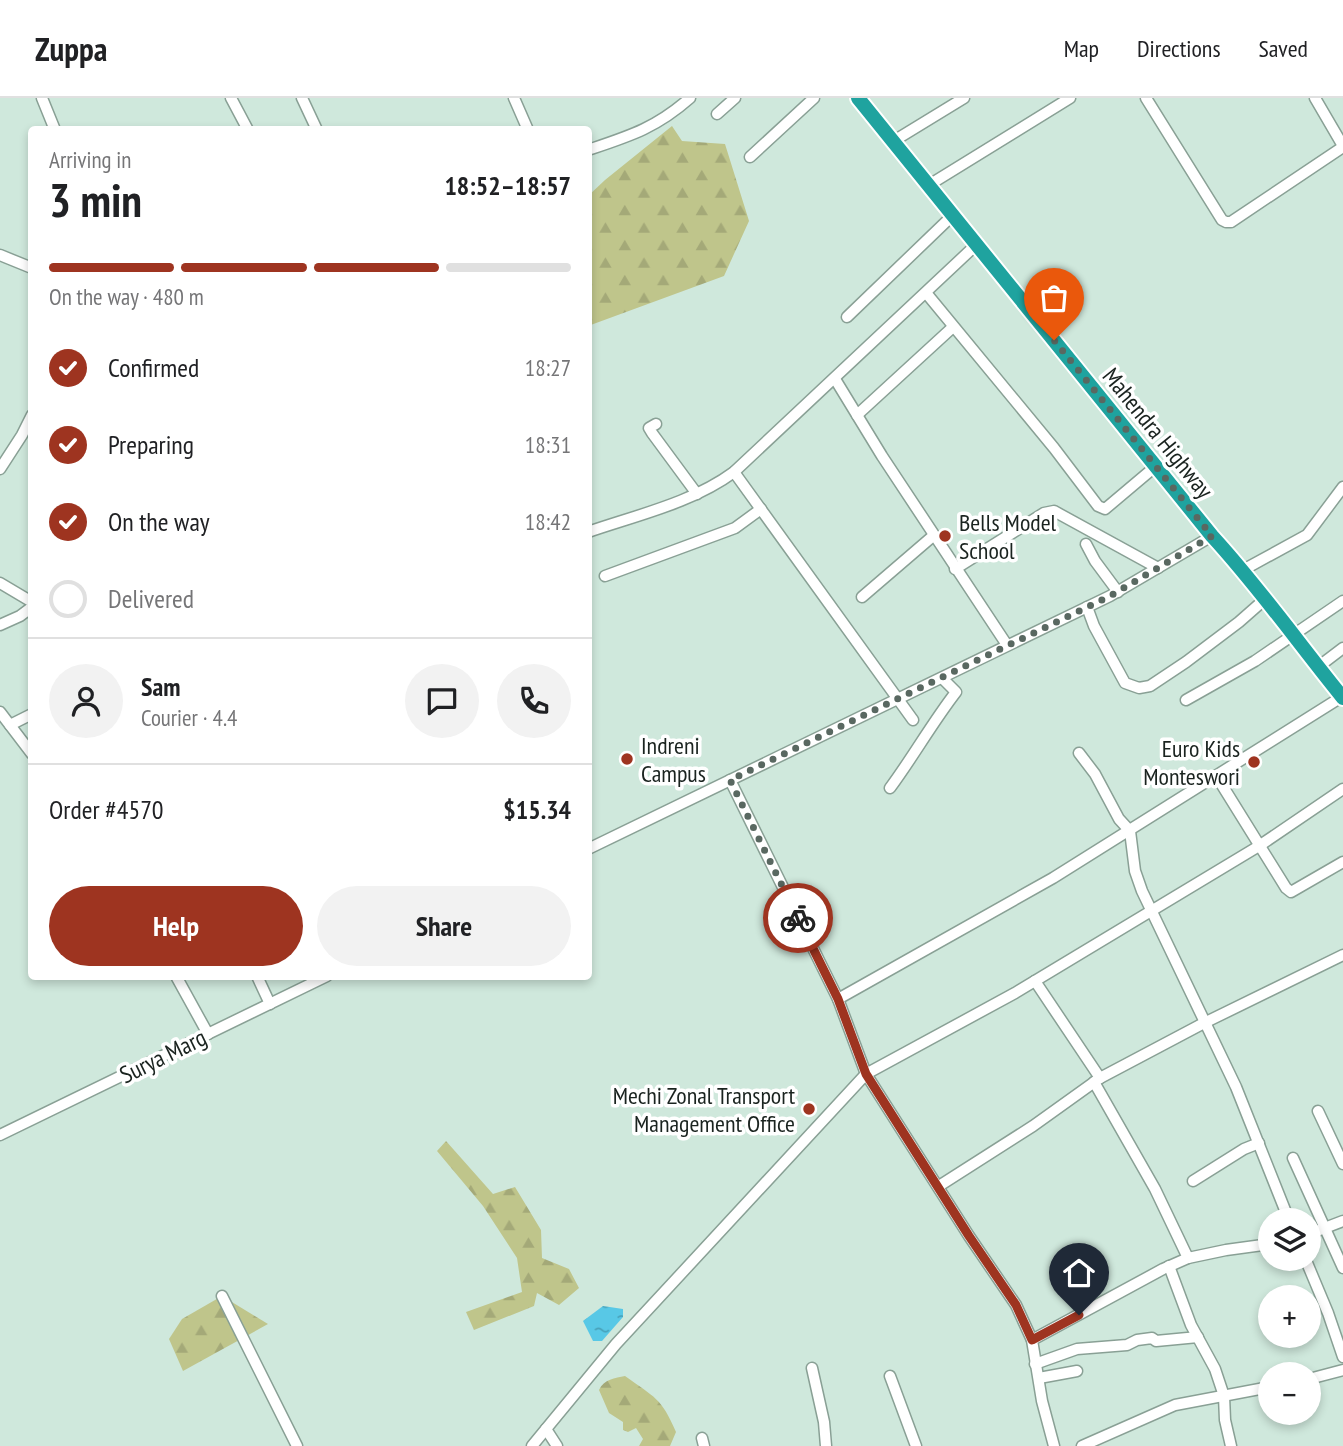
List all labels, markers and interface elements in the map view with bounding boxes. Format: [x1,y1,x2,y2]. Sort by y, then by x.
text: Zuppa [35,27,107,70]
text: Map [1064,33,1099,64]
text: Directions [1137,33,1221,64]
text: Saved [1259,33,1308,64]
text: Arriving in [49,145,131,174]
text: 18:52–18:57 [444,169,571,202]
text: 3 min [49,170,142,230]
pin [1024,268,1084,340]
icon: bag [1035,279,1073,317]
text: On the way · 480 m [49,282,204,311]
icon: check [49,349,87,387]
text: Confirmed [108,351,199,384]
text: 18:27 [525,353,571,382]
street label: Mahendra Highway [1096,361,1220,505]
icon: check [49,426,87,464]
text: Preparing [108,428,194,461]
text: 18:31 [525,430,571,459]
icon: check [49,503,87,541]
text: On the way [108,505,210,538]
text: 18:42 [525,507,571,536]
place label: Bells Model School [959,507,1057,566]
marker: Bells Model School [937,528,953,544]
text: Delivered [108,582,194,615]
button: person [49,664,123,738]
button: chat [405,664,479,738]
button: phone [497,664,571,738]
text: Sam [141,670,180,703]
text: Courier · 4.4 [141,703,237,732]
place label: Indreni Campus [641,730,706,789]
place label: Euro Kids Monteswori [1143,733,1240,792]
marker: Indreni Campus [619,751,635,767]
marker: Euro Kids Monteswori [1246,754,1262,770]
text: Order #4570 [49,793,164,826]
text: $15.34 [503,793,571,826]
courier [763,883,833,953]
button: Help [49,886,303,966]
button: Share [317,886,571,966]
icon: bike [779,899,817,937]
street label: Surya Marg [114,1022,212,1090]
place label: Mechi Zonal Transport Management Office [613,1080,795,1139]
marker: Mechi Zonal Transport Management Office [801,1101,817,1117]
map controls [1258,1208,1321,1425]
button: layers [1258,1208,1321,1271]
pin [1049,1243,1109,1315]
icon: home [1060,1254,1098,1292]
button: + [1258,1285,1321,1348]
button: − [1258,1362,1321,1425]

